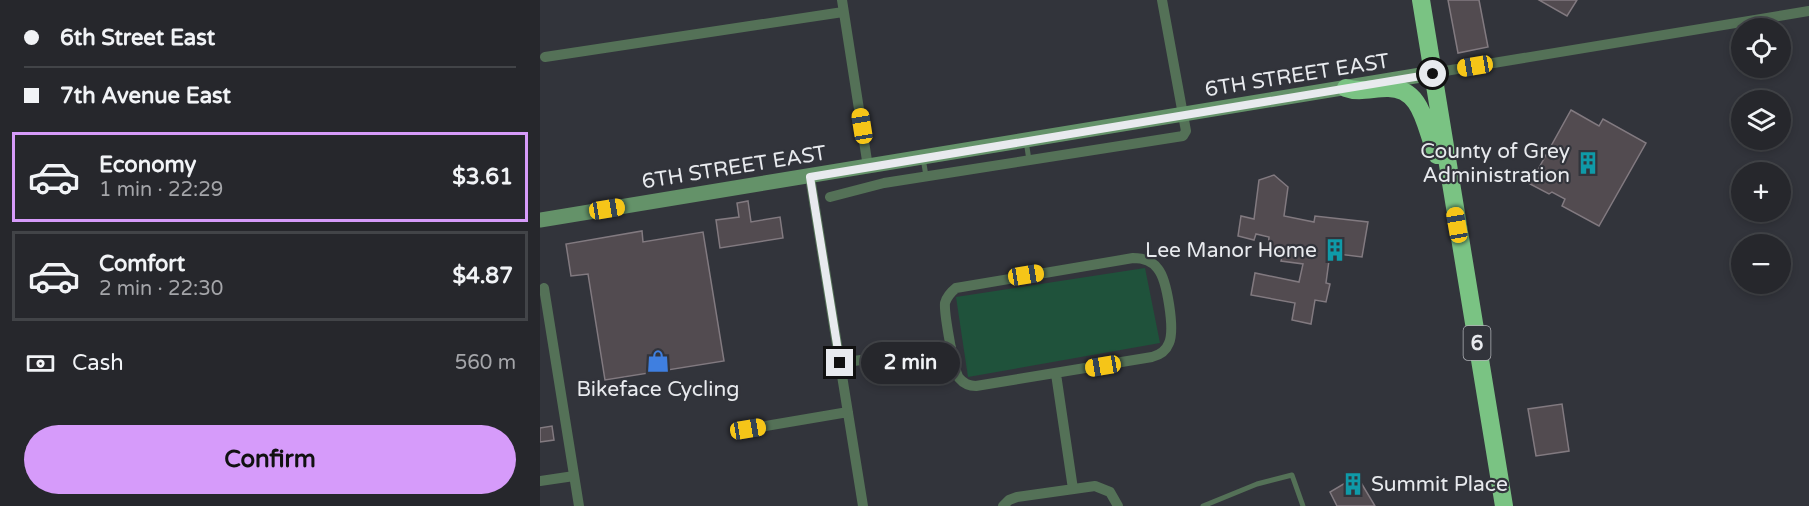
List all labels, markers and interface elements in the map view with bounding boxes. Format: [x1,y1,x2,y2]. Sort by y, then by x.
map controls [1731,18,1791,294]
button: locate [1731,18,1791,78]
text: 6th Street East [60,25,215,51]
street label: 6TH STREET EAST [1203,49,1391,102]
car [1456,54,1494,78]
route start [1419,60,1446,87]
text: 7th Avenue East [60,83,231,109]
button: layers [1731,90,1791,150]
car [850,107,874,145]
place label: County of Grey Administration [1420,139,1570,188]
street label: 6TH STREET EAST [640,141,828,194]
icon: car [27,150,81,204]
building icon: County of Grey Administration [1575,150,1601,176]
text: Economy [99,152,196,178]
button: + [1731,162,1791,222]
text: $3.61 [452,164,513,190]
text: 1 min · 22:29 [99,178,223,202]
car [588,197,626,221]
car [1445,206,1469,244]
button: − [1731,234,1791,294]
building icon: Lee Manor Home [1322,237,1348,263]
place label: Lee Manor Home [1145,238,1317,263]
icon: car [27,249,81,303]
text: Comfort [99,251,185,277]
text: $4.87 [452,263,513,289]
car [1007,263,1045,287]
text: 2 min · 22:30 [99,277,223,301]
road number: 6 [1464,326,1490,360]
callout: 2 min [861,342,960,384]
icon: cash [24,347,57,380]
shop icon: Bikeface Cycling [645,348,671,374]
route end [826,349,853,376]
text: Cash [72,350,124,376]
text: 560 m [455,351,516,375]
text: 2 min [884,351,937,375]
car [1084,354,1122,378]
place label: Bikeface Cycling [576,377,740,402]
car [729,417,767,441]
button: Confirm [24,425,516,494]
building icon: Summit Place [1340,471,1366,497]
place label: Summit Place [1371,472,1508,497]

